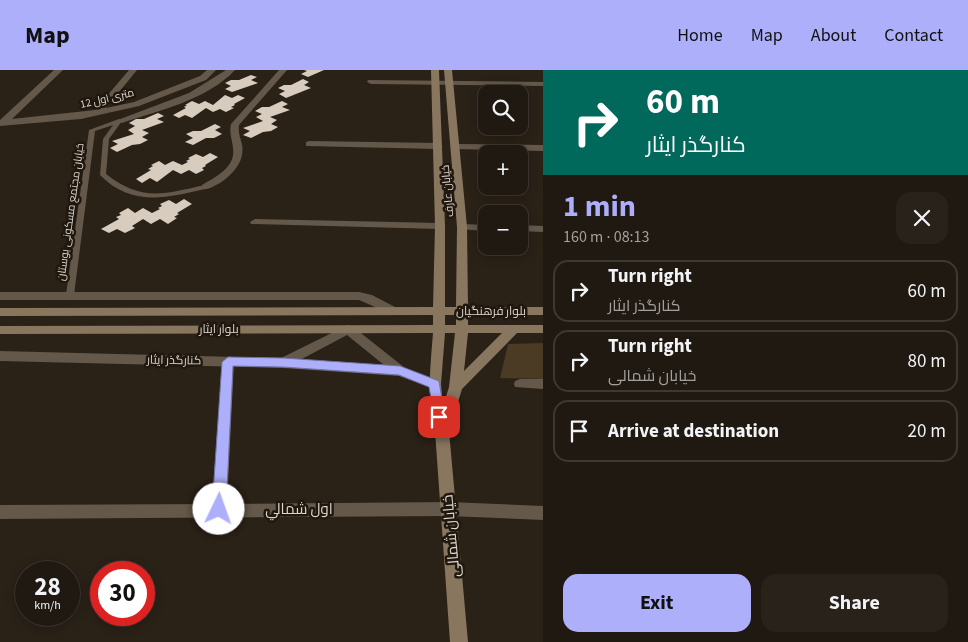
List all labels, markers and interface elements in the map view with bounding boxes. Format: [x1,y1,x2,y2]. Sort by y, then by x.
text: Map [25,18,70,53]
text: Home [677,23,723,48]
text: Map [751,23,783,48]
text: About [811,23,856,48]
text: Contact [884,23,943,48]
text: 60 m [646,77,720,127]
street label: 12 متری اول [79,85,136,112]
map controls [478,85,528,255]
button: search [478,85,528,135]
icon: right [563,90,628,155]
text: کنارگذر ایثار [646,129,746,161]
street label: خیابان مجتمع مسکونی بوستان [53,142,88,282]
button: + [478,145,528,195]
street label: خیابان عارف [438,164,457,218]
text: 1 min [563,185,636,228]
button: close [896,192,948,244]
button: − [478,205,528,255]
text: 160 m · 08:13 [563,226,650,248]
text: Turn right [608,263,692,290]
icon: right [565,277,593,305]
text: 60 m [908,278,946,305]
text: کنارگذر ایثار [608,295,681,317]
street label: بلوار فرهنگیان [456,303,526,320]
street label: بلوار ایثار [198,321,239,338]
text: Turn right [608,333,692,360]
icon: right [565,347,593,375]
text: 80 m [908,348,946,375]
street label: کنارگذر ایثار [146,352,201,369]
text: خیابان شمالی [608,365,696,387]
pin [418,396,460,438]
icon: arrive [425,403,453,431]
icon: arrive [565,417,593,445]
text: Arrive at destination [608,418,779,445]
text: 20 m [908,418,946,445]
position arrow [192,482,244,534]
street label: خیابان شمالی [437,494,466,578]
street label: اول شمالي [265,499,333,521]
speed limit sign: 30 [90,561,155,626]
text: 28 [34,569,61,605]
button: Exit [563,574,751,632]
button: Share [761,574,948,632]
text: km/h [34,597,61,614]

